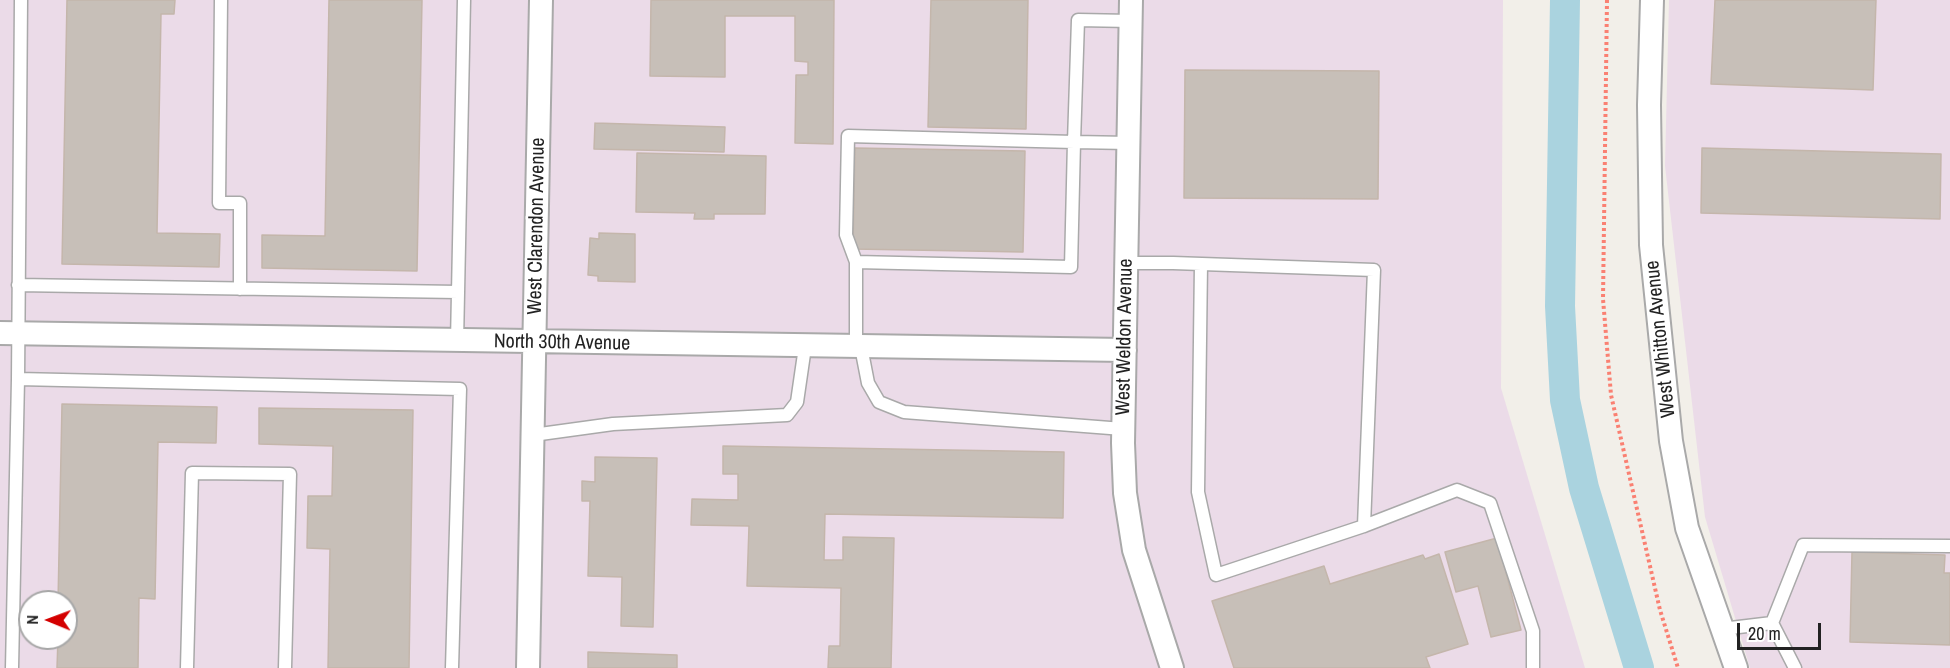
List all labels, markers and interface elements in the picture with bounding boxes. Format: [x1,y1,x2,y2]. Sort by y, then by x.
street label: West Clarendon Avenue [523,137,551,315]
street label: West Weldon Avenue [1112,258,1138,416]
street label: West Whitton Avenue [1641,259,1681,419]
street label: North 30th Avenue [494,330,630,356]
north arrow [18,590,78,650]
scale bar [1740,611,1824,649]
text: N [21,615,43,625]
text: 20 m [1748,621,1781,646]

